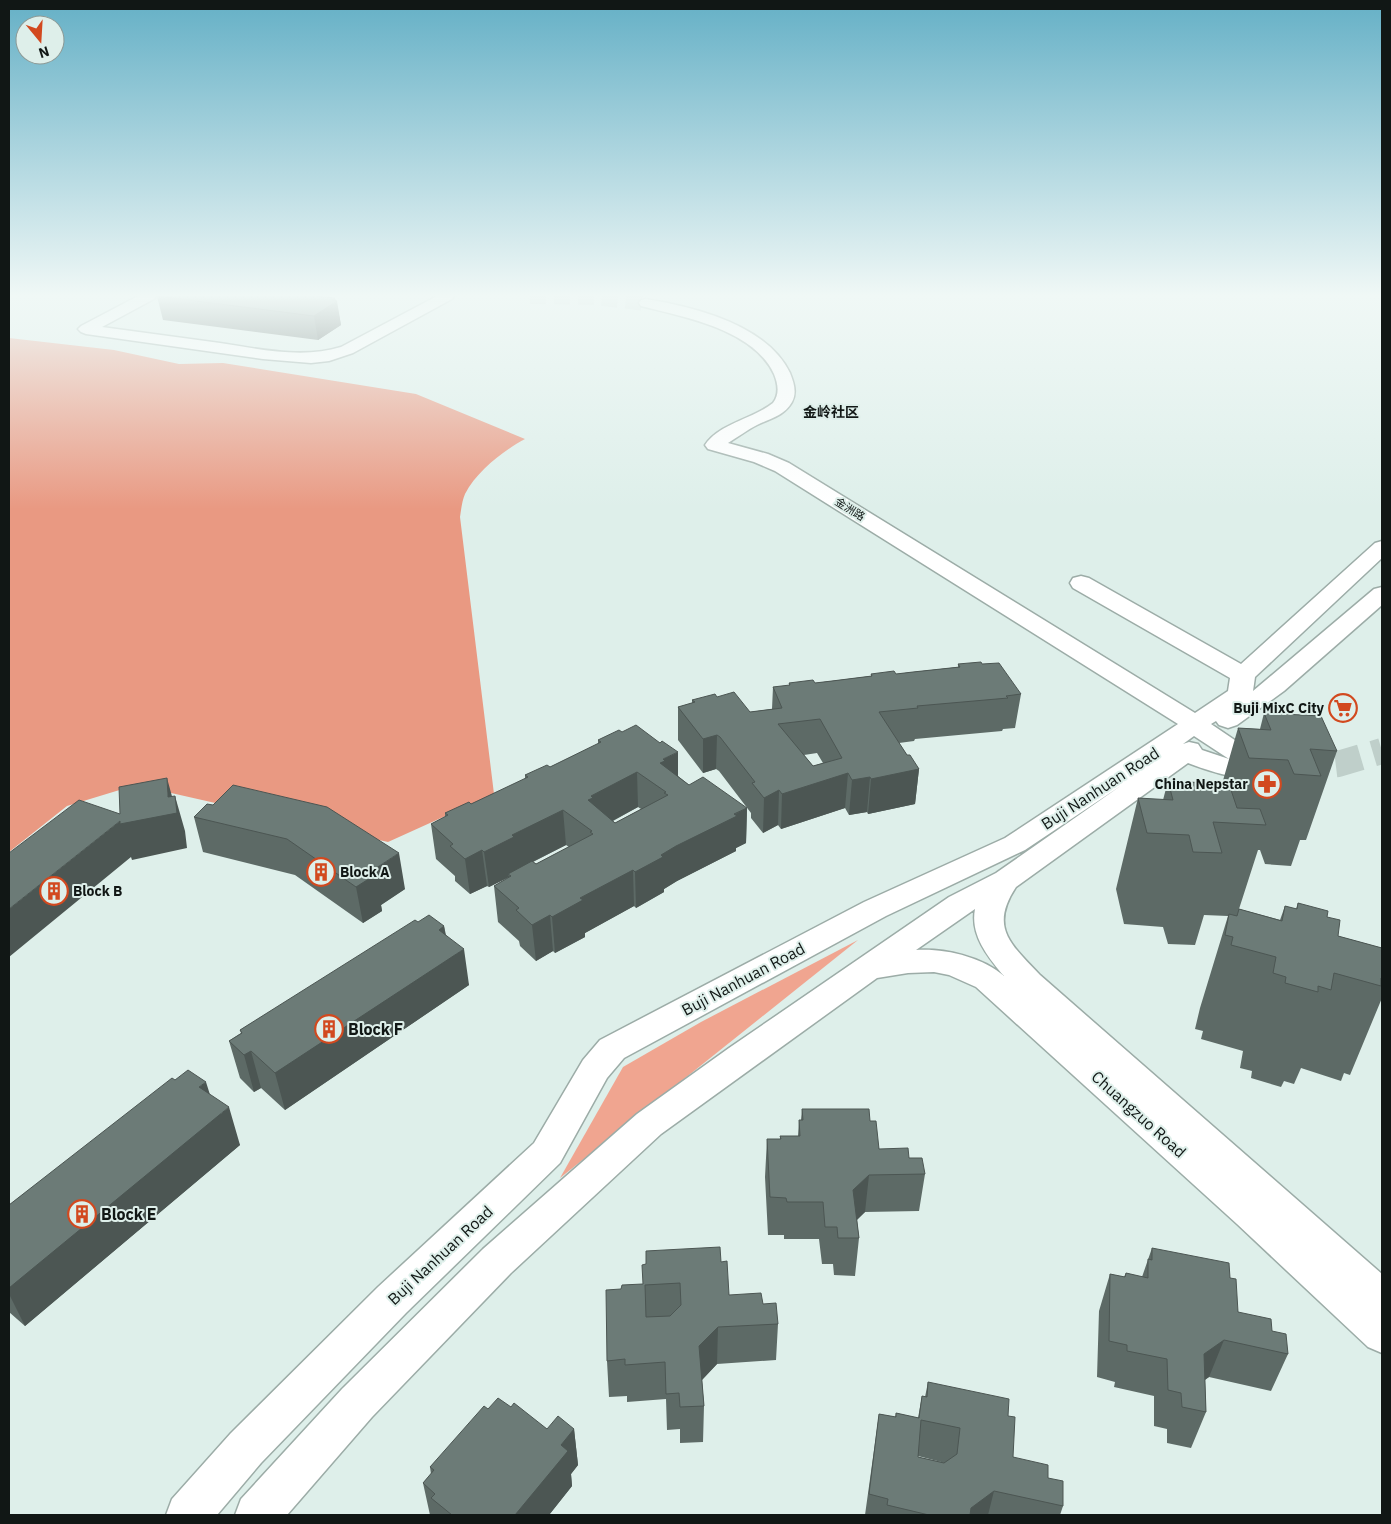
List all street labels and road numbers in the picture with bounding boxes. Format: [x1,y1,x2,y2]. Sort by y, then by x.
street label: 金洲路 [832,494,868,524]
street label: Buji Nanhuan Road [1037,742,1163,834]
street label: Buji Nanhuan Road [678,938,808,1020]
street label: Chuangzuo Road [1088,1066,1190,1162]
street label: Buji Nanhuan Road [383,1201,497,1309]

